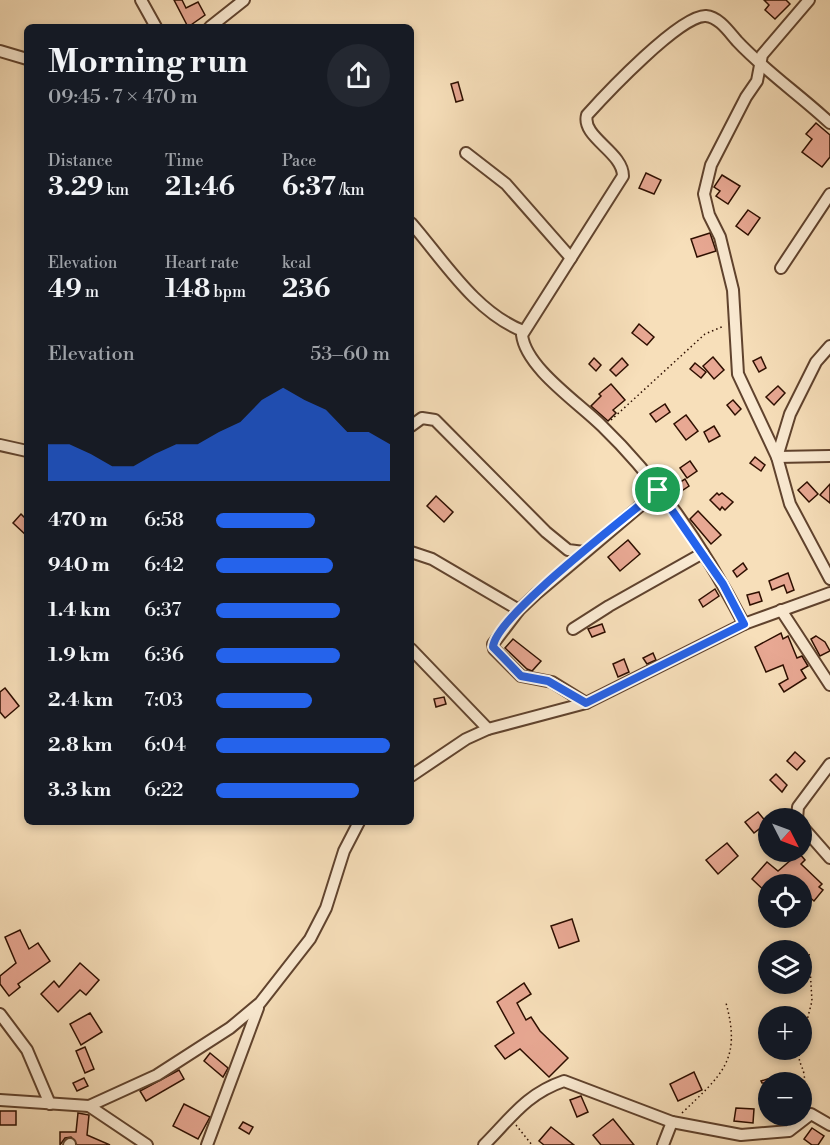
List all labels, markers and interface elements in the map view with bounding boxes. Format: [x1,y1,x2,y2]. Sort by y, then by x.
text: Morning run [48,42,248,83]
button: share [327,44,390,107]
text: 09:45 · 7 × 470 m [48,85,198,110]
text: Distance [48,151,113,171]
text: Time [165,151,204,171]
text: Pace [282,151,316,171]
text: 3.29 [48,171,103,203]
text: 21:46 [165,171,235,203]
text: 6:37 [282,171,336,203]
text: km [103,180,129,200]
text: /km [336,180,365,200]
text: Elevation [48,253,117,273]
text: Heart rate [165,253,239,273]
text: kcal [282,253,311,273]
text: 49 [48,273,82,305]
text: 148 [165,273,210,305]
text: 236 [282,273,330,305]
text: m [82,282,99,302]
text: bpm [210,282,246,302]
text: Elevation [48,342,135,367]
text: 53–60 m [310,342,390,367]
pin [632,464,683,515]
icon: arrive [641,473,674,506]
text: 470 m [48,508,108,533]
text: 6:58 [144,508,184,533]
text: 940 m [48,553,110,578]
text: 6:42 [144,553,184,578]
text: 1.4 km [48,598,110,623]
text: 6:37 [144,598,181,623]
text: 1.9 km [48,643,110,668]
text: 6:36 [144,643,184,668]
text: 2.4 km [48,688,113,713]
text: 7:03 [144,688,183,713]
text: 2.8 km [48,733,112,758]
text: 6:04 [144,733,186,758]
text: 3.3 km [48,778,111,803]
text: 6:22 [144,778,183,803]
north arrow [758,808,812,862]
map controls [758,808,812,1126]
button: locate [758,874,812,928]
button: layers [758,940,812,994]
button: + [758,1006,812,1060]
button: − [758,1072,812,1126]

